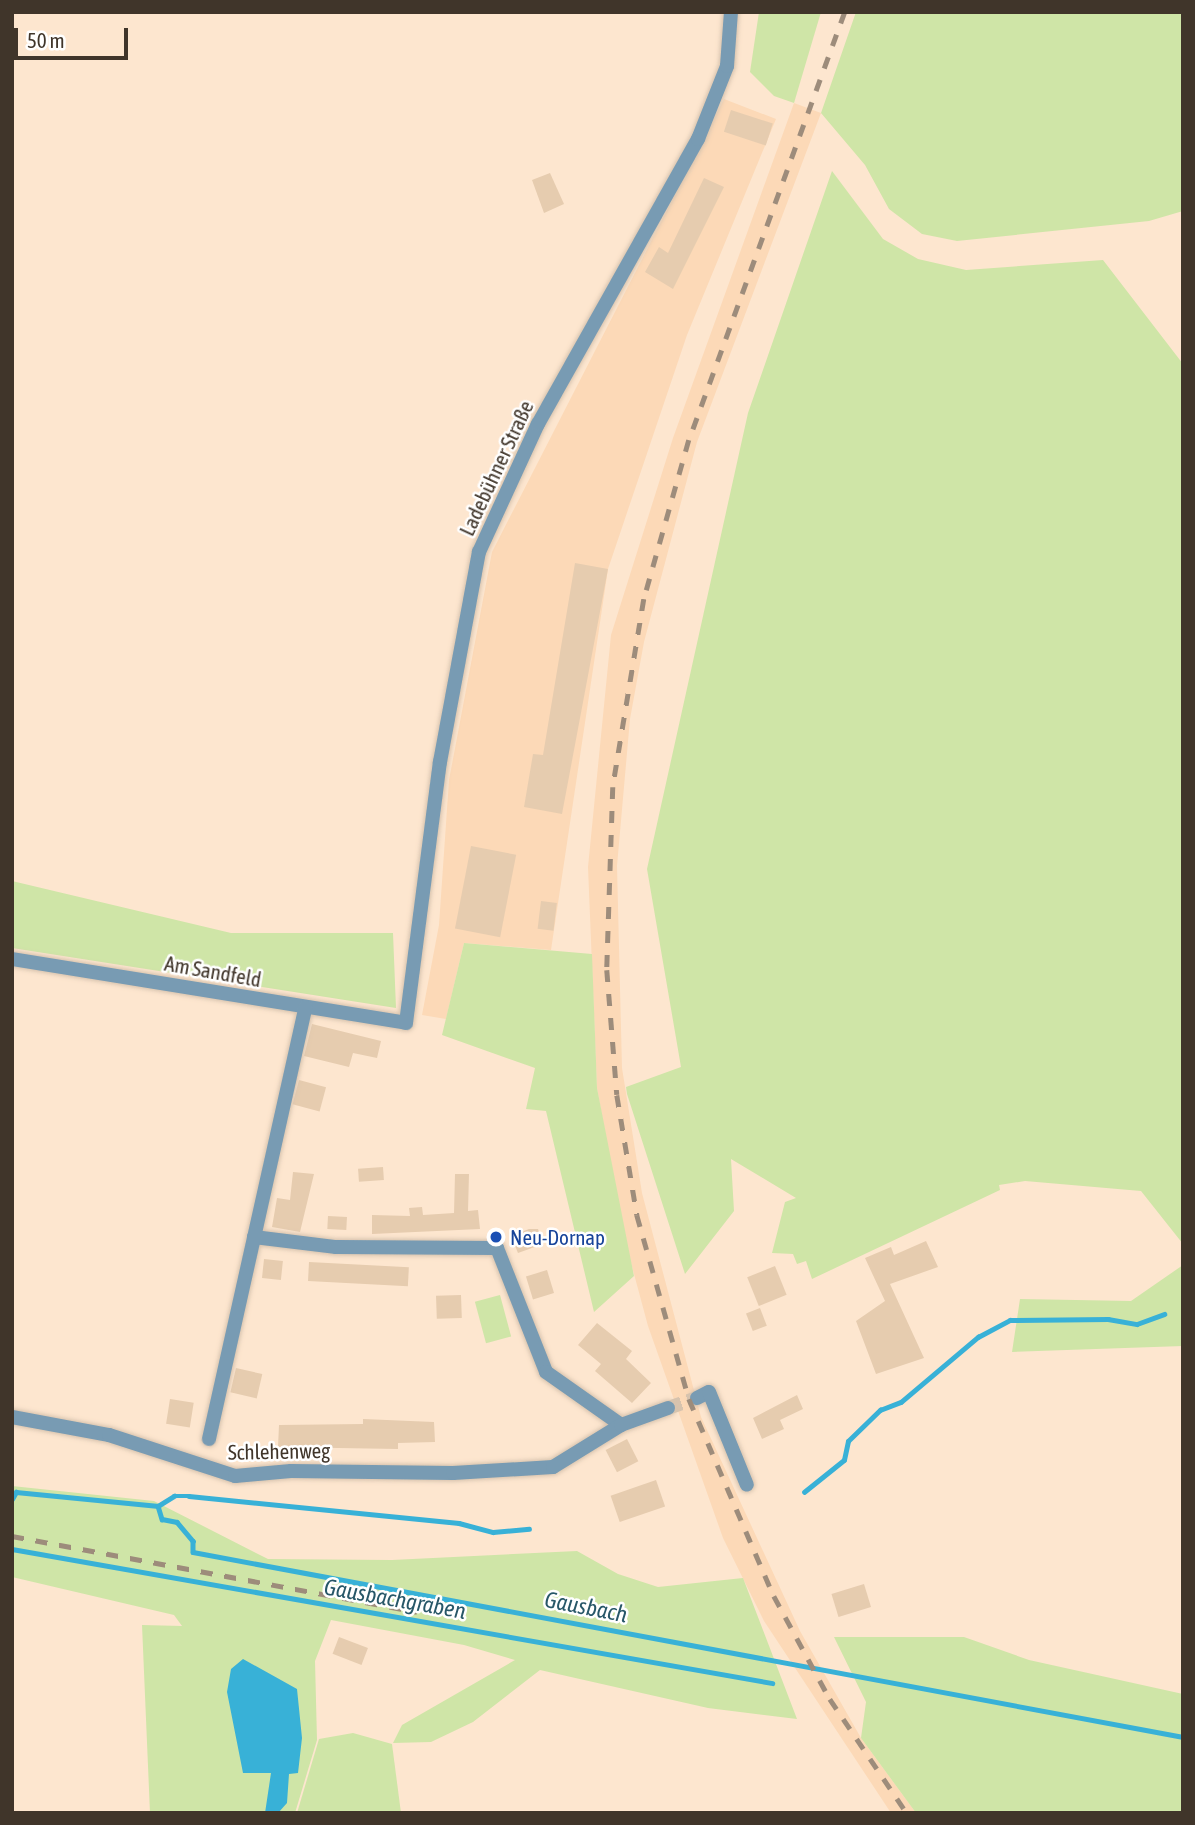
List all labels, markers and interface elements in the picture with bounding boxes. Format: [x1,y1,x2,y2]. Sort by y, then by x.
scale bar [18,14,131,58]
text: 50 m [27,28,65,52]
street label: Ladebühner Straße [454,396,538,540]
street label: Am Sandfeld [163,950,263,992]
place label: Neu-Dornap [510,1224,605,1250]
marker: Neu-Dornap [488,1229,504,1245]
street label: Schlehenweg [228,1438,330,1464]
water label: Gausbachgraben [322,1573,468,1625]
water label: Gausbach [542,1585,630,1629]

